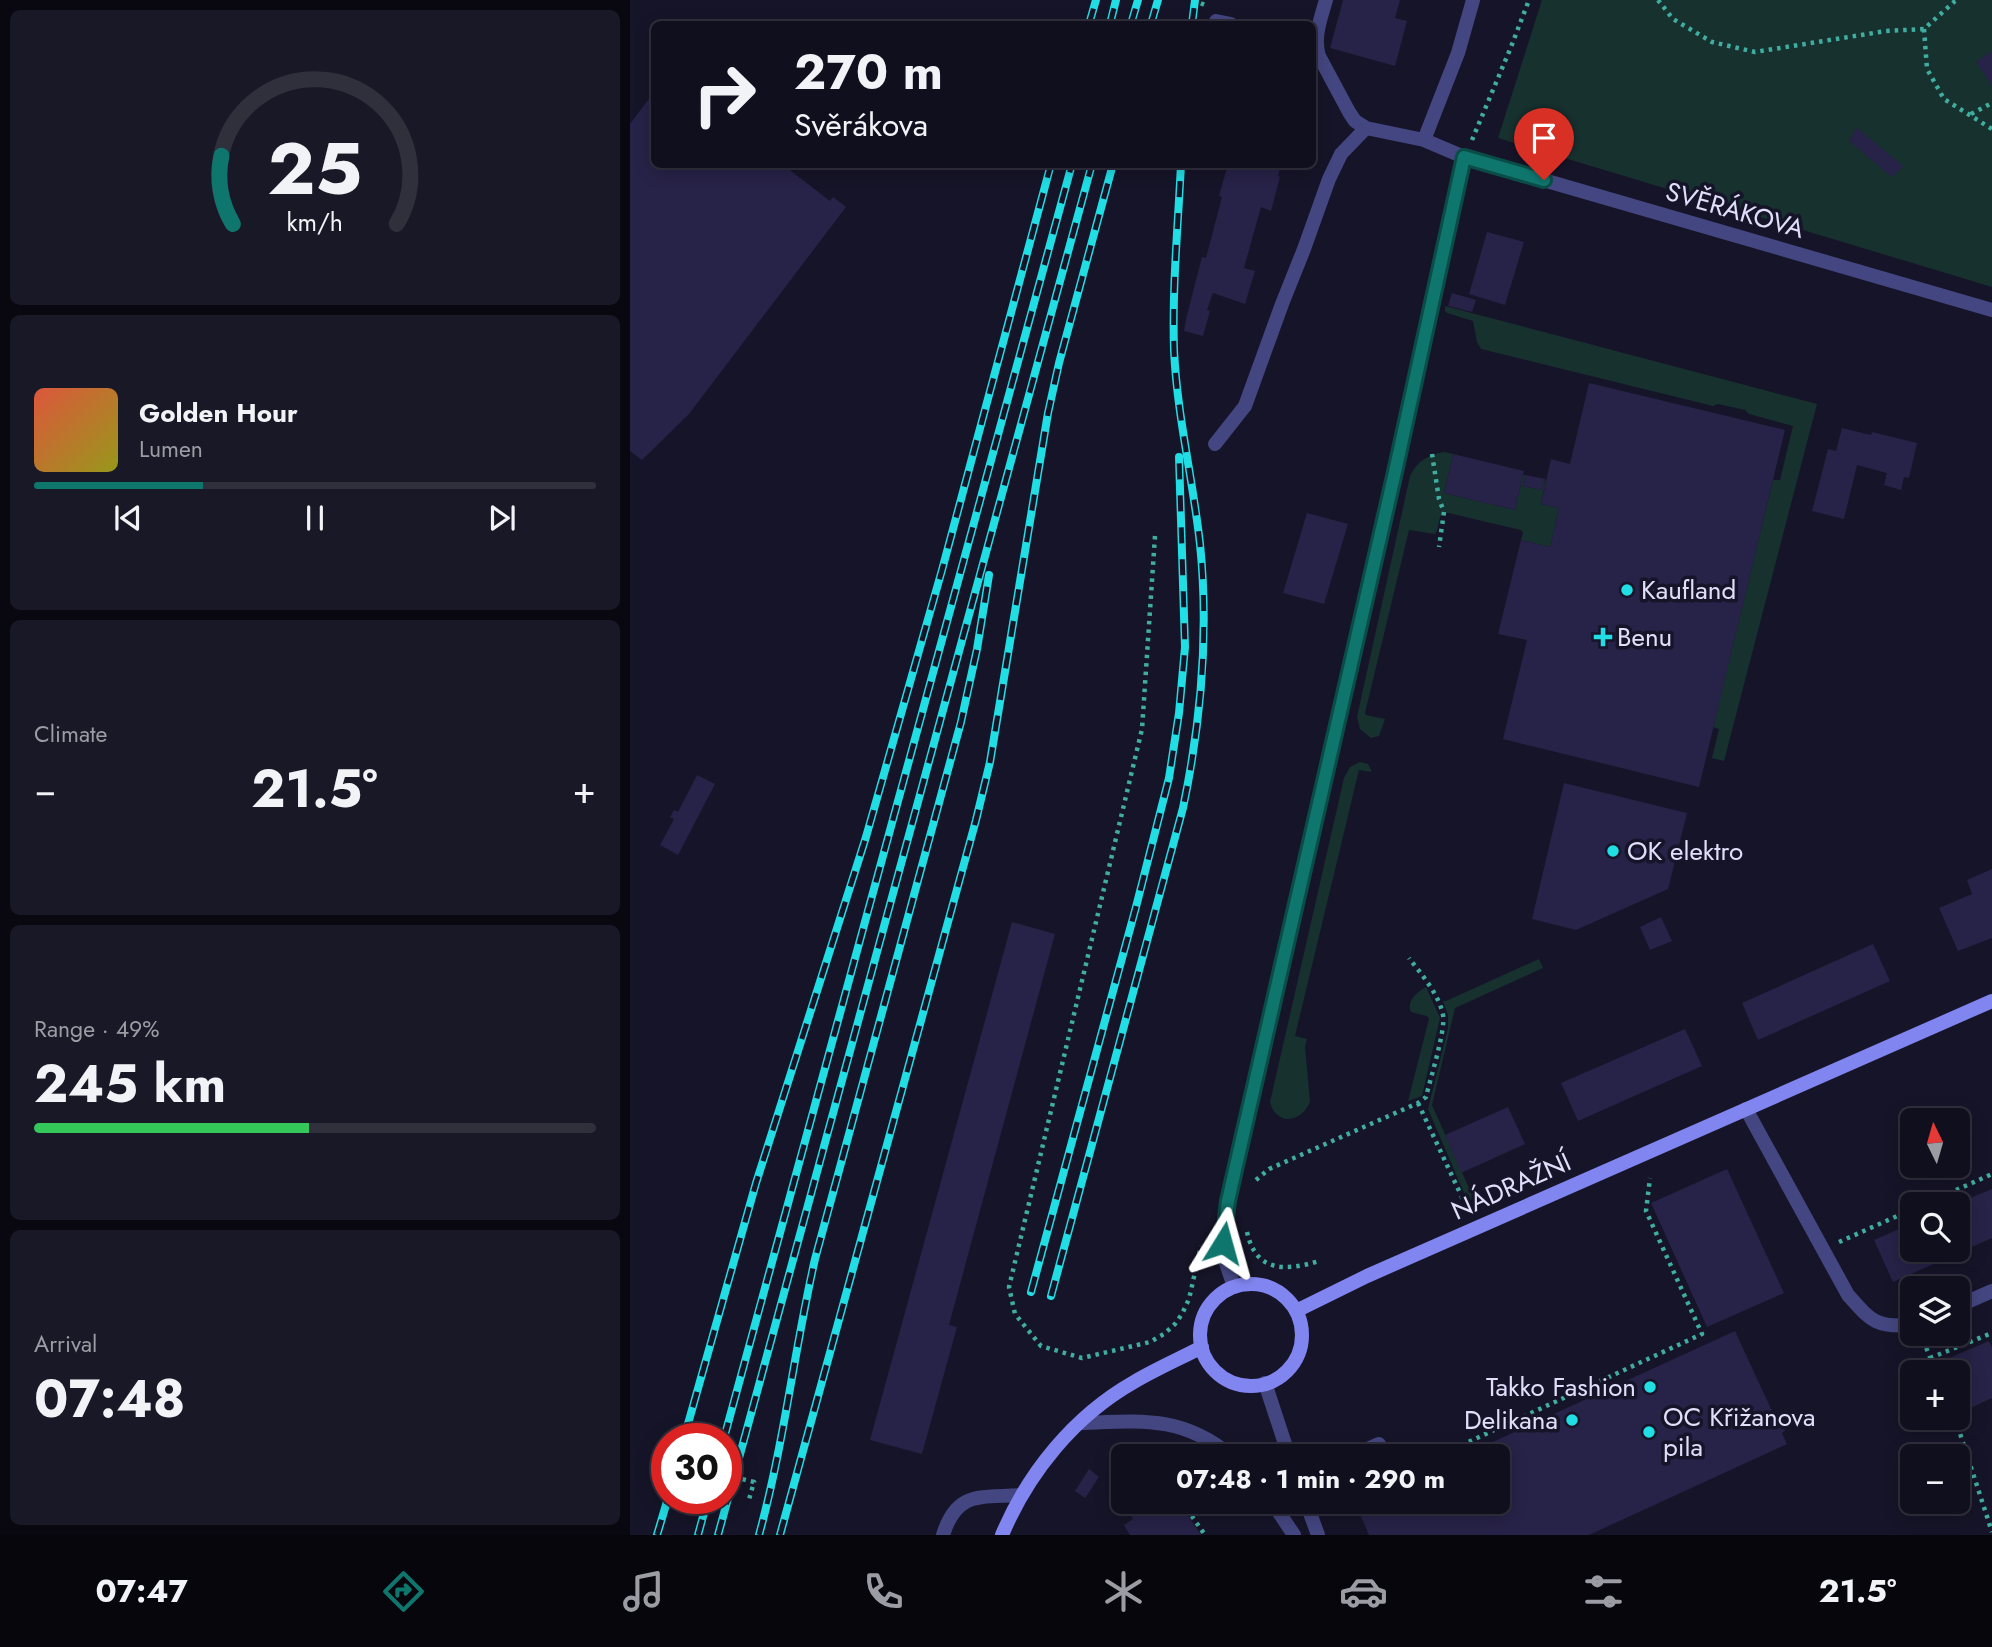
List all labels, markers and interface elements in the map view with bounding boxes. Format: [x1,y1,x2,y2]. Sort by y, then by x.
text: 270 m [794,37,943,107]
icon: right [679,49,770,140]
text: Svěrákova [794,102,928,148]
pin [1514,108,1574,180]
text: 25 [268,116,362,221]
icon: arrive [1525,119,1563,157]
street label: SVĚRÁKOVA [1661,172,1809,248]
text: km/h [287,203,343,239]
text: Golden Hour [139,394,298,432]
text: Lumen [139,432,203,466]
icon: previous [109,499,147,537]
icon: pause [296,499,334,537]
icon: next [483,499,521,537]
place label: Kaufland [1641,571,1736,609]
marker: Kaufland [1619,582,1635,598]
place label: Benu [1617,618,1672,656]
marker: Benu [1595,629,1611,645]
text: Climate [34,717,107,751]
text: 21.5° [251,751,378,827]
text: − [34,762,56,817]
text: + [573,762,596,817]
place label: OK elektro [1627,832,1743,870]
marker: OK elektro [1605,843,1621,859]
text: Range · 49% [34,1012,160,1046]
text: 245 km [34,1046,226,1122]
north arrow [1900,1108,1970,1178]
map controls [1900,1108,1970,1514]
street label: NÁDRAŽNÍ [1445,1142,1577,1229]
button: search [1900,1192,1970,1262]
position arrow [1186,1206,1260,1280]
button: layers [1900,1276,1970,1346]
text: Arrival [34,1327,97,1361]
button: + [1900,1360,1970,1430]
text: 07:48 [34,1361,185,1437]
place label: Takko Fashion [1486,1368,1636,1406]
marker: Takko Fashion [1642,1379,1658,1395]
place label: OC Křižanova pila [1663,1398,1815,1466]
place label: Delikana [1464,1401,1558,1439]
marker: Delikana [1564,1412,1580,1428]
speed limit sign: 30 [651,1423,742,1514]
marker: OC Křižanova pila [1641,1424,1657,1440]
button: − [1900,1444,1970,1514]
text: 07:48 · 1 min · 290 m [1176,1460,1445,1498]
icon: directions [379,1567,428,1616]
icon: music [619,1567,668,1616]
icon: phone [859,1567,908,1616]
icon: climate [1099,1567,1148,1616]
icon: car [1339,1567,1388,1616]
icon: filters [1579,1567,1628,1616]
text: 07:47 [95,1568,188,1614]
text: 21.5° [1819,1568,1896,1614]

